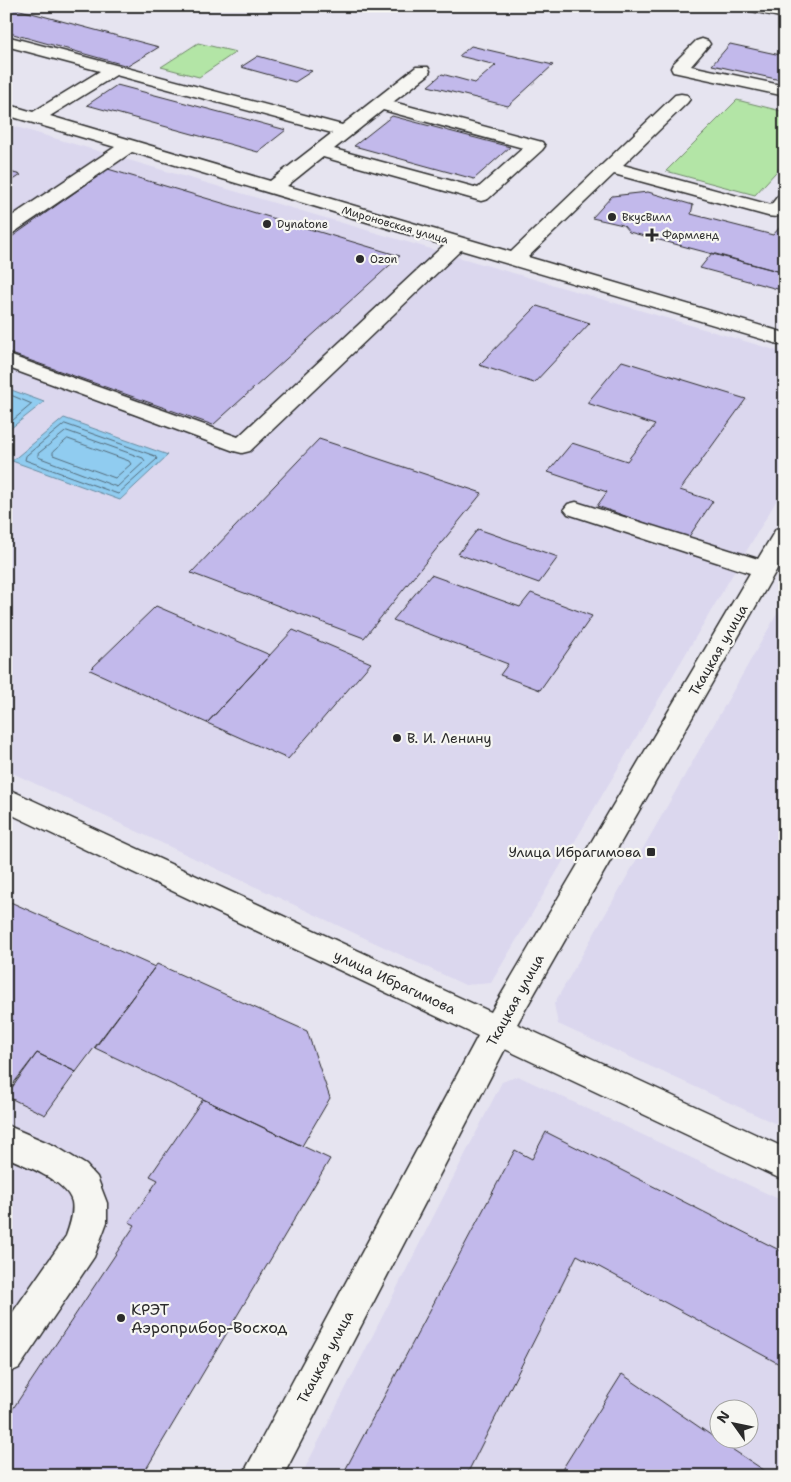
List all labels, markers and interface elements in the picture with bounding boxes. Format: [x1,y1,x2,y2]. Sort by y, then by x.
street label: Мироновская улица [340,203,450,247]
place label: ВкусВилл [622,210,672,225]
marker: ВкусВилл [606,211,618,223]
place label: Dynatone [277,217,328,232]
marker: Dynatone [261,218,273,230]
place label: Фармленд [662,228,719,243]
marker: Фармленд [646,229,658,241]
place label: Ozon [370,252,398,267]
marker: Ozon [354,253,366,265]
street label: Ткацкая улица [685,601,752,699]
place label: В. И. Ленину [407,729,492,747]
marker: В. И. Ленину [391,732,403,744]
place label: Улица Ибрагимова [508,843,641,861]
marker: Улица Ибрагимова [645,846,657,858]
street label: улица Ибрагимова [331,946,459,1018]
street label: Ткацкая улица [482,951,548,1049]
place label: КРЭТ Аэроприбор-Восход [131,1299,288,1338]
street label: Ткацкая улица [293,1307,357,1407]
marker: КРЭТ Аэроприбор-Восход [115,1312,127,1324]
north arrow [708,1400,758,1450]
text: N [713,1407,734,1426]

